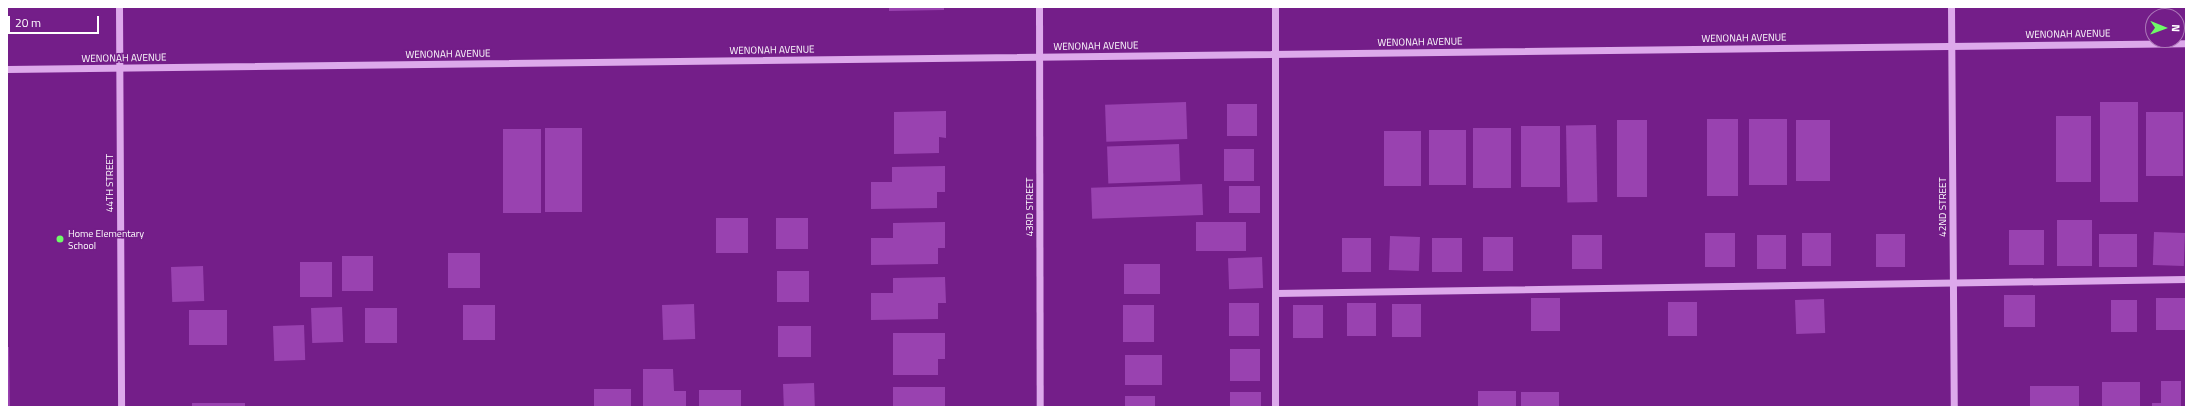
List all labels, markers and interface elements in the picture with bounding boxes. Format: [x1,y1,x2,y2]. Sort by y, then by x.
scale bar [10,8,101,34]
north arrow [2145,8,2185,48]
text: 20 m [15,13,41,32]
text: N [2168,24,2184,32]
street label: WENONAH AVENUE [2025,27,2111,41]
street label: WENONAH AVENUE [1701,31,1787,45]
street label: WENONAH AVENUE [1377,35,1463,49]
street label: WENONAH AVENUE [1053,39,1139,53]
street label: WENONAH AVENUE [729,43,815,57]
street label: WENONAH AVENUE [405,47,491,61]
street label: WENONAH AVENUE [81,51,167,65]
street label: 44TH STREET [104,154,116,212]
street label: 43RD STREET [1024,177,1036,237]
street label: 42ND STREET [1937,177,1949,237]
place label: Home Elementary School [68,227,144,250]
marker: Home Elementary School [55,234,65,244]

